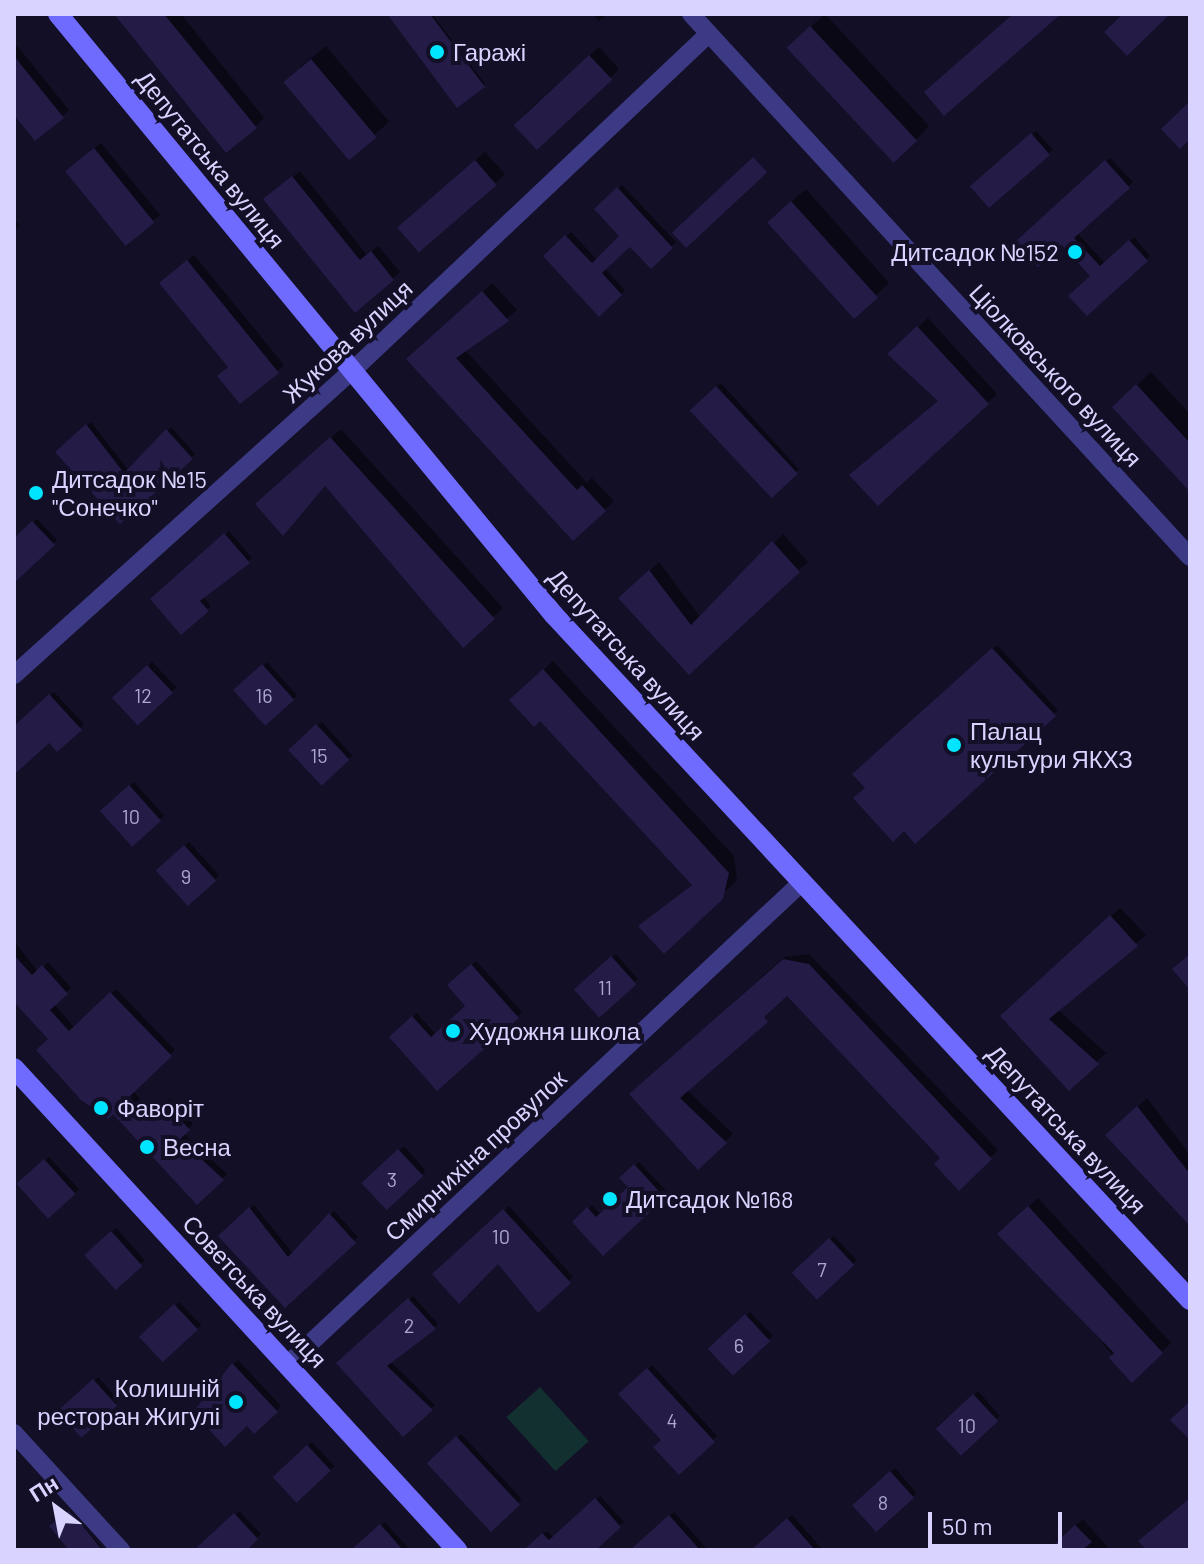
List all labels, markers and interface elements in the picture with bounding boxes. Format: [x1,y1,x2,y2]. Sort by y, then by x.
place label: Гаражі [453,38,526,66]
marker: Гаражі [428,43,446,61]
street label: Депутатська вулиця [130,64,292,254]
place label: Дитсадок №152 [891,238,1059,266]
marker: Дитсадок №152 [1066,243,1084,261]
street label: Жукова вулиця [276,274,418,408]
street label: Ціолковського вулиця [964,278,1148,472]
place label: Дитсадок №15 "Сонечко" [52,465,207,521]
marker: Дитсадок №15 "Сонечко" [27,484,45,502]
street label: Депутатська вулиця [543,562,711,746]
house number: 12 [134,683,152,707]
house number: 16 [255,683,273,707]
place label: Палац культури ЯКХЗ [970,717,1133,773]
marker: Палац культури ЯКХЗ [945,736,963,754]
house number: 15 [310,743,328,767]
house number: 10 [122,804,140,828]
house number: 9 [181,864,191,888]
house number: 11 [598,975,612,999]
place label: Художня школа [469,1017,640,1045]
marker: Художня школа [444,1022,462,1040]
street label: Депутатська вулиця [981,1039,1153,1219]
street label: Смирнихіна провулок [378,1063,572,1247]
place label: Фаворіт [117,1094,204,1122]
marker: Фаворіт [92,1099,110,1117]
place label: Весна [163,1133,231,1161]
marker: Весна [138,1138,156,1156]
house number: 3 [387,1167,397,1191]
place label: Дитсадок №168 [626,1185,793,1213]
marker: Дитсадок №168 [601,1190,619,1208]
street label: Советська вулиця [177,1209,333,1373]
house number: 10 [492,1224,510,1248]
house number: 7 [817,1257,827,1281]
house number: 2 [404,1313,414,1337]
house number: 6 [734,1333,744,1357]
place label: Колишній ресторан Жигулі [37,1374,220,1430]
marker: Колишній ресторан Жигулі [227,1393,245,1411]
house number: 4 [666,1408,678,1432]
house number: 10 [958,1413,976,1437]
north arrow [16,1468,96,1548]
text: Пн [24,1469,63,1506]
house number: 8 [878,1490,888,1514]
scale bar [932,1496,1066,1546]
text: 50 m [942,1511,993,1540]

